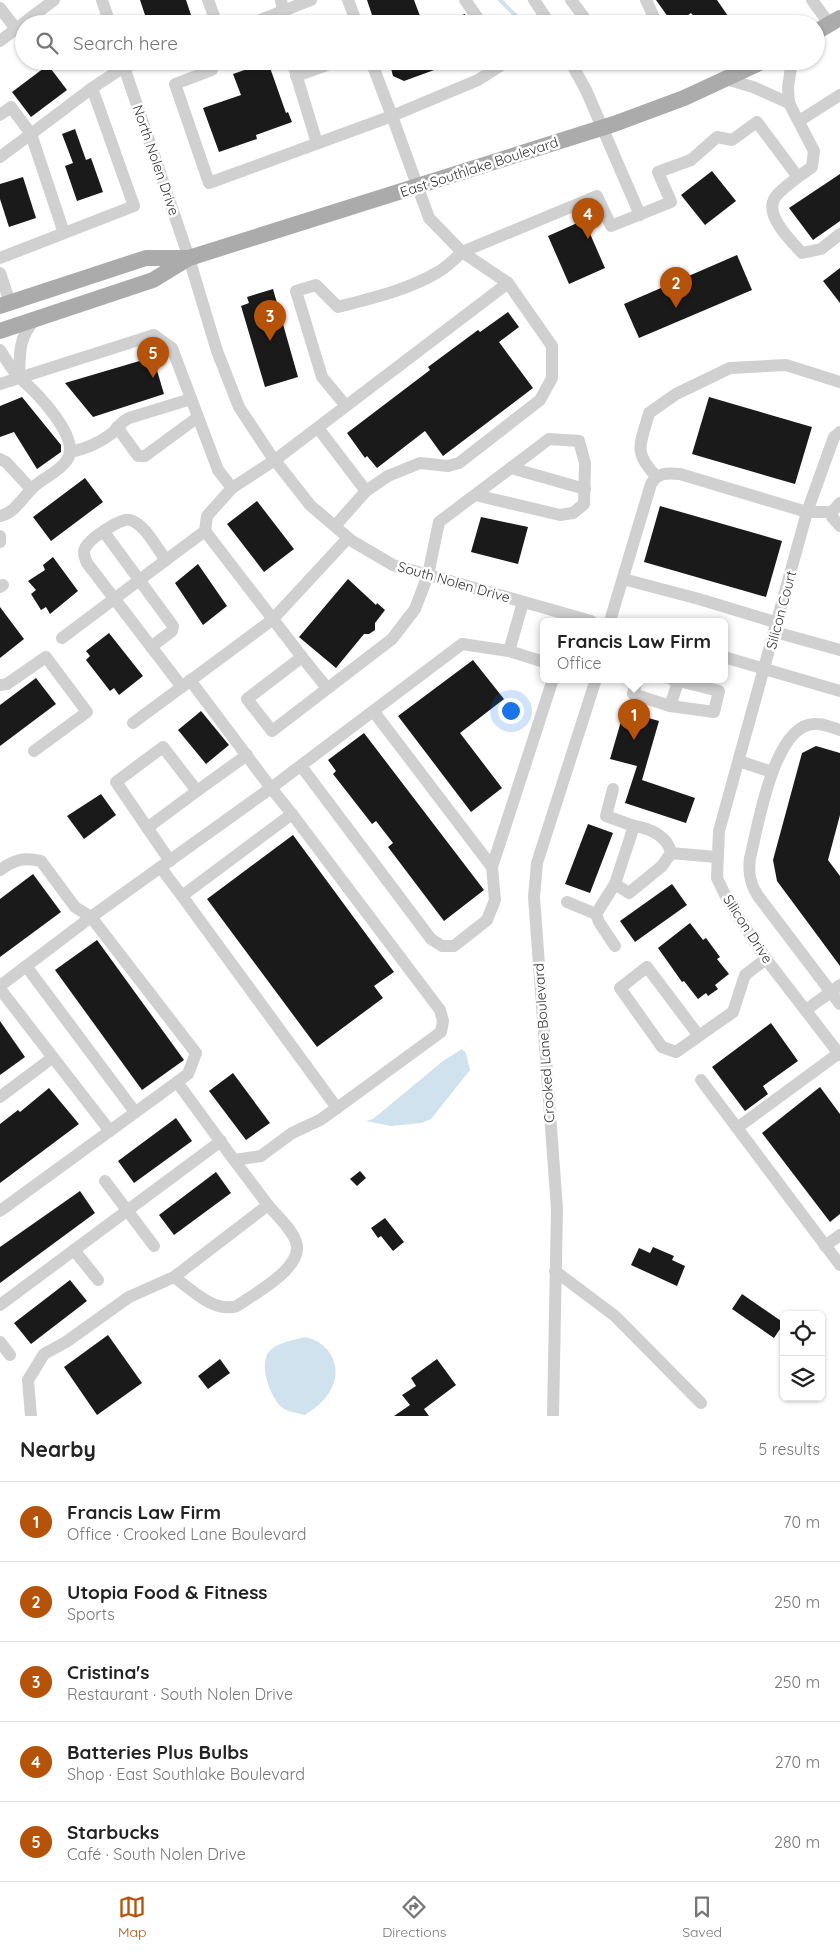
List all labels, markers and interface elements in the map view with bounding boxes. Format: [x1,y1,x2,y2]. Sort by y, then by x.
search box [15,15,825,70]
icon: search [33,29,61,57]
text: Search here [73,31,178,55]
street label: North Nolen Drive [129,102,183,218]
street label: East Southlake Boulevard [398,133,560,201]
pin: 4 [572,198,604,239]
pin: 2 [660,267,692,308]
pin: 3 [254,300,286,341]
pin: 5 [137,337,169,378]
street label: South Nolen Drive [396,557,512,607]
street label: Silicon Court [762,569,800,651]
popup [540,618,728,683]
text: Francis Law Firm [557,629,711,653]
text: Office [557,653,602,673]
your location [498,698,524,724]
pin: 1 [618,699,650,740]
street label: Silicon Drive [719,891,777,967]
street label: Crooked Lane Boulevard [529,962,559,1124]
map controls [780,1311,825,1401]
button: locate [780,1311,825,1356]
button: layers [780,1356,825,1401]
text: Nearby [20,1436,96,1462]
text: 5 results [759,1439,820,1459]
text: Francis Law Firm [67,1500,221,1524]
text: 1 [33,1512,39,1532]
text: 70 m [783,1512,820,1532]
text: Office · Crooked Lane Boulevard [67,1524,306,1544]
text: Utopia Food & Fitness [67,1580,268,1604]
text: 2 [31,1592,41,1612]
text: 250 m [774,1592,820,1612]
text: Sports [67,1604,115,1624]
text: Cristina's [67,1660,150,1684]
text: 3 [32,1672,40,1692]
text: 250 m [774,1672,820,1692]
text: Restaurant · South Nolen Drive [67,1684,293,1704]
text: Batteries Plus Bulbs [67,1740,248,1764]
text: 4 [31,1752,41,1772]
text: 270 m [775,1752,820,1772]
text: Shop · East Southlake Boulevard [67,1764,305,1784]
text: Starbucks [67,1820,159,1844]
text: 5 [31,1832,41,1852]
text: 280 m [774,1832,820,1852]
text: Café · South Nolen Drive [67,1844,246,1864]
tab: Map [118,1893,146,1941]
tab: Directions [382,1893,446,1941]
tab: Saved [682,1893,722,1941]

